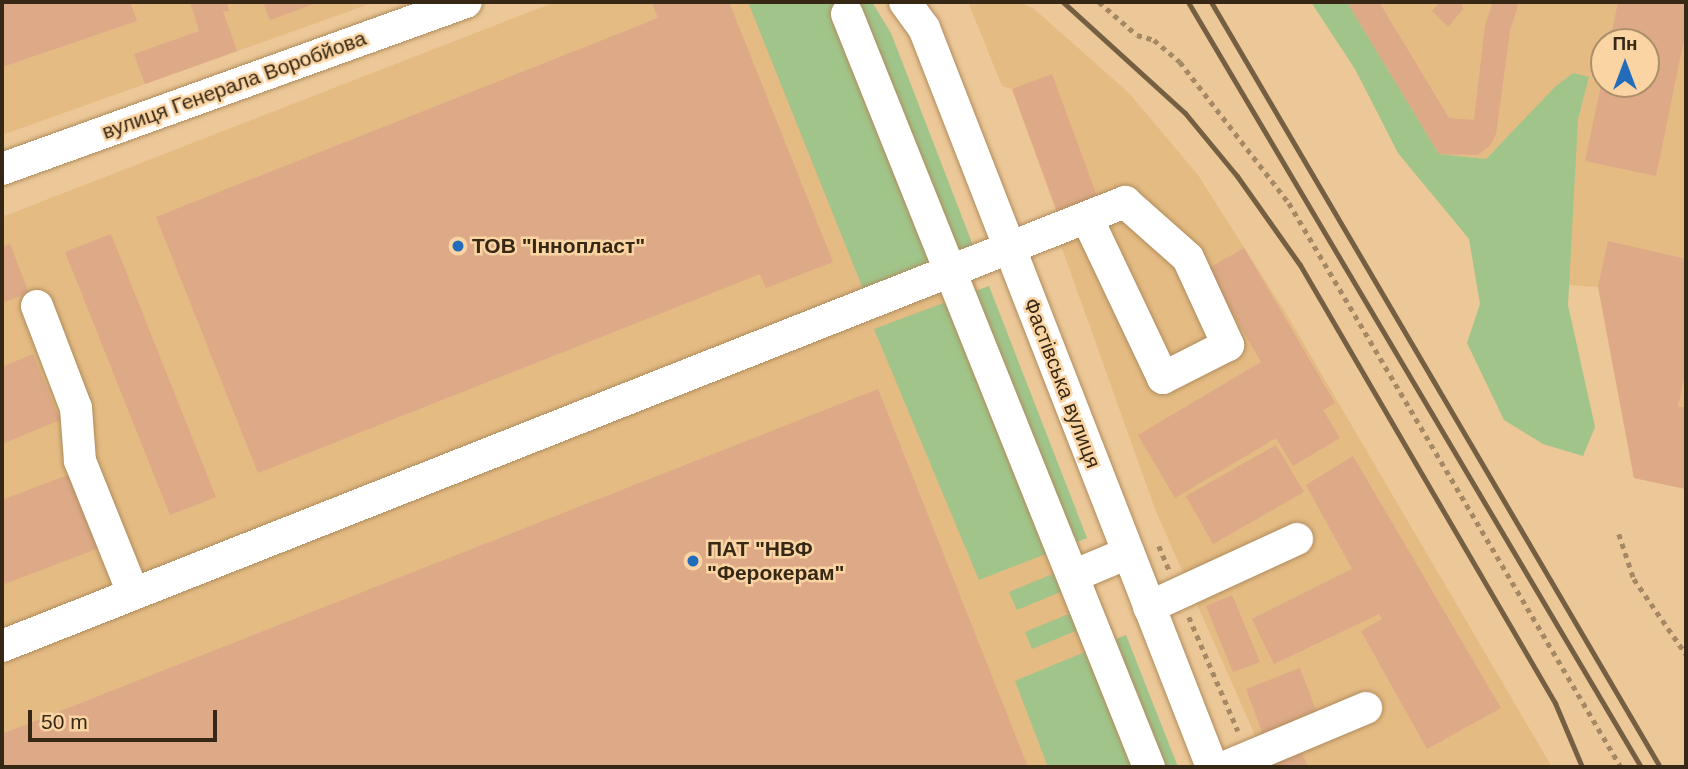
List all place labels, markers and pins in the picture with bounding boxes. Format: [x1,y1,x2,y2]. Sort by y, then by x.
place label: ТОВ "Іннопласт" [472,233,645,259]
marker: ТОВ "Іннопласт" [450,238,466,254]
place label: ПАТ "НВФ "Ферокерам" [707,536,844,586]
marker: ПАТ "НВФ "Ферокерам" [685,553,701,569]

